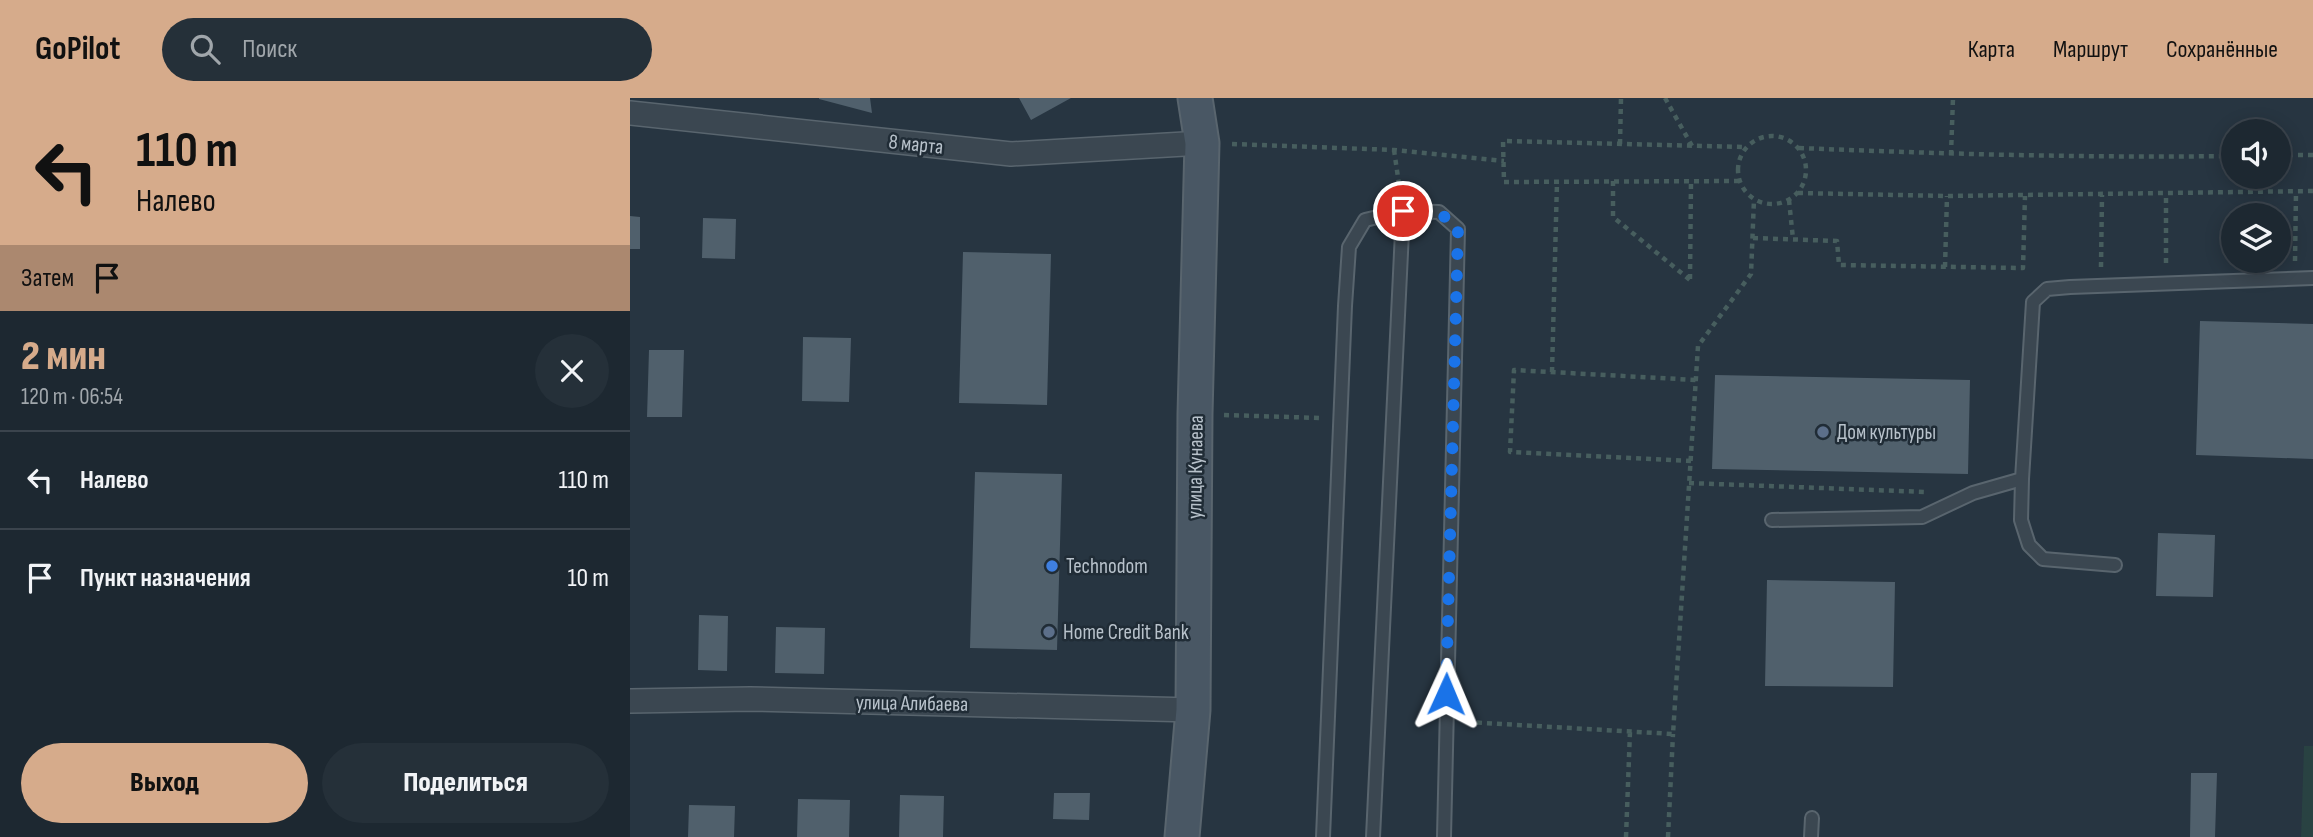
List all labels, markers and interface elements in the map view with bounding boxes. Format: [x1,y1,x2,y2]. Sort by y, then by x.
search box [162,18,652,81]
text: GoPilot [35,29,120,69]
icon: search [186,30,224,68]
text: Поиск [242,34,297,65]
text: Карта [1968,35,2015,64]
text: Маршрут [2053,35,2128,64]
text: Сохранённые [2166,35,2278,64]
map controls [2221,119,2291,273]
button: sound [2221,119,2291,189]
text: 110 m [136,122,238,181]
icon: left [21,126,112,217]
street label: 8 марта [887,129,944,160]
pin [1373,181,1433,241]
text: Налево [136,182,216,221]
icon: arrive [1384,192,1422,230]
button: layers [2221,203,2291,273]
icon: arrive [88,259,126,297]
text: Затем [21,263,74,294]
text: 2 мин [21,331,106,382]
button: close [535,334,609,408]
text: 120 m · 06:54 [21,383,123,411]
street label: улица Кунаева [1182,415,1209,519]
place label: Дом культуры [1837,420,1936,445]
marker: Дом культуры [1815,424,1831,440]
icon: left [21,461,59,499]
text: Налево [80,465,149,496]
text: 110 m [558,465,609,496]
place label: Technodom [1066,554,1148,579]
marker: Technodom [1044,558,1060,574]
icon: arrive [21,559,59,597]
text: Пункт назначения [80,563,251,594]
text: 10 m [567,563,609,594]
place label: Home Credit Bank [1063,620,1189,645]
marker: Home Credit Bank [1041,624,1057,640]
position arrow [1409,657,1483,731]
street label: улица Алибаева [856,690,968,717]
button: Выход [21,743,308,823]
button: Поделиться [322,743,609,823]

